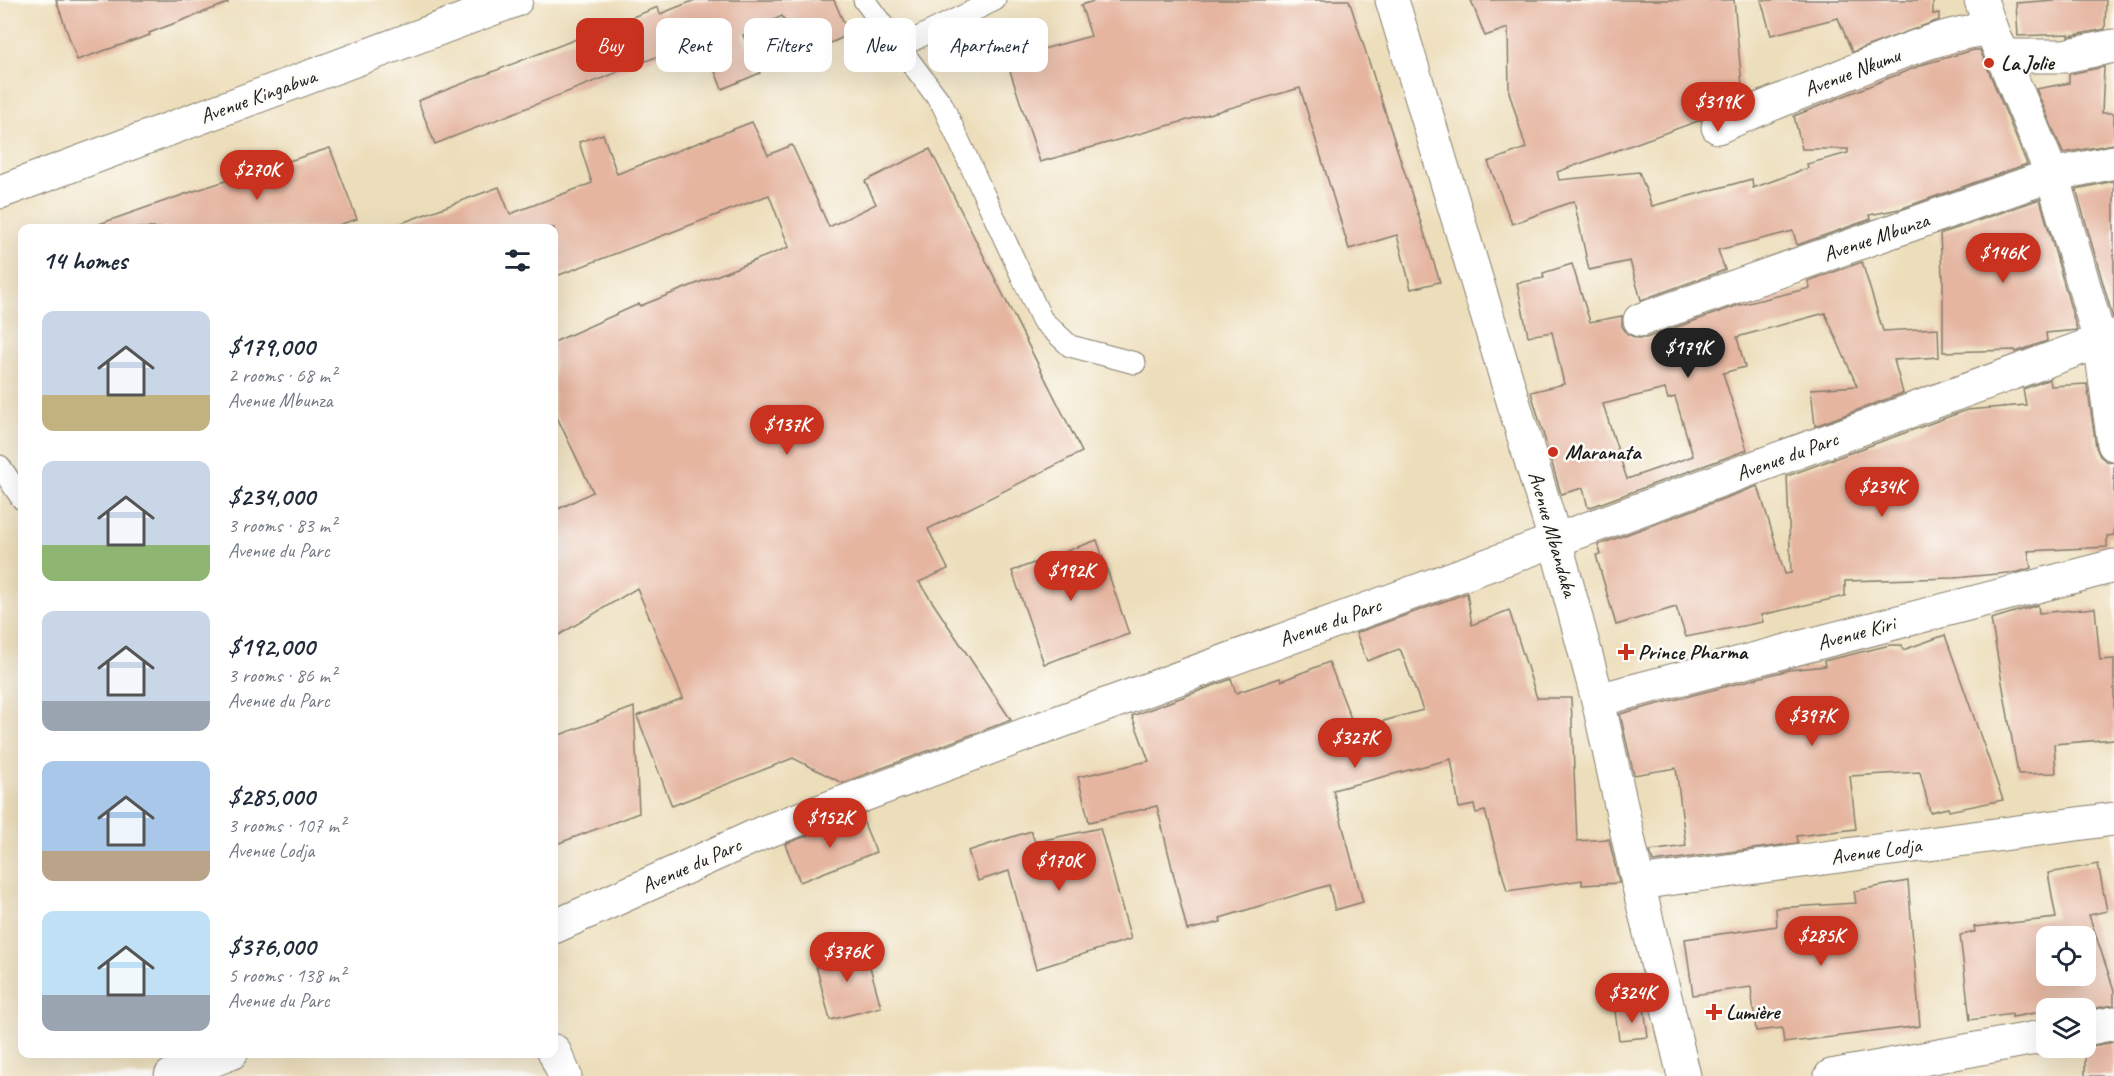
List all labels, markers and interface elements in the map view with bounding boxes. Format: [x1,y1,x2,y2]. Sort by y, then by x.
chip: Buy [576,18,644,72]
chip: Rent [656,18,732,72]
chip: Filters [744,18,832,72]
chip: New [844,18,916,72]
chip: Apartment [928,18,1048,72]
street label: Avenue Nkumu [1800,41,1905,102]
place label: La Jolie [2001,50,2055,76]
marker: La Jolie [1982,56,1996,70]
street label: Avenue Kingabwa [196,62,322,129]
pin: $319K [1676,82,1760,133]
text: $319K [1695,89,1741,114]
pin: $270K [215,150,299,201]
text: $270K [234,157,280,182]
street label: Avenue Mbunza [1820,206,1934,267]
pin: $146K [1961,233,2045,284]
text: $146K [1980,240,2026,265]
text: 14 homes [42,244,127,277]
icon: filters [501,244,534,277]
pin: $179K [1646,328,1730,379]
text: $179,000 [228,330,315,363]
icon: home [90,335,162,407]
text: $179K [1665,335,1711,360]
text: 2 rooms · 68 m² [228,363,336,388]
text: Avenue Mbunza [228,388,333,413]
pin: $137K [745,405,829,456]
text: $137K [764,412,810,437]
street label: Avenue du Parc [1733,425,1843,486]
place label: Maranata [1565,439,1642,465]
marker: Maranata [1546,445,1560,459]
pin: $234K [1840,467,1924,518]
street label: Avenue Mbandaka [1523,468,1584,602]
text: $234K [1859,474,1905,499]
text: $234,000 [228,480,315,513]
icon: home [90,485,162,557]
text: 3 rooms · 83 m² [228,513,336,538]
text: Avenue du Parc [228,538,329,563]
pin: $192K [1029,551,1113,602]
text: $192K [1048,558,1094,583]
street label: Avenue du Parc [1276,591,1386,652]
street label: Avenue Kiri [1814,609,1901,656]
text: $192,000 [228,630,315,663]
icon: home [90,635,162,707]
place label: Prince Pharma [1638,639,1749,665]
marker: Prince Pharma [1619,645,1633,659]
text: 3 rooms · 86 m² [228,663,336,688]
text: Avenue du Parc [228,688,329,713]
pin: $397K [1770,696,1854,747]
text: $397K [1789,703,1835,728]
pin: $327K [1313,718,1397,769]
text: $327K [1332,725,1378,750]
text: $285,000 [228,780,315,813]
icon: home [90,785,162,857]
pin: $152K [788,798,872,849]
text: $152K [807,805,853,830]
text: 3 rooms · 107 m² [228,813,345,838]
street label: Avenue du Parc [637,831,746,899]
street label: Avenue Lodja [1829,832,1924,870]
text: Avenue Lodja [228,838,314,863]
pin: $170K [1017,841,1101,892]
text: $170K [1036,848,1082,873]
pin: $285K [1779,916,1863,967]
text: $285K [1798,923,1844,948]
map controls [2036,926,2096,1058]
button: locate [2036,926,2096,986]
text: $376,000 [228,930,316,963]
pin: $376K [805,932,889,983]
icon: home [90,935,162,1007]
text: $376K [824,939,870,964]
text: 5 rooms · 138 m² [228,963,345,988]
pin: $324K [1590,973,1674,1024]
text: $324K [1609,980,1655,1005]
text: Avenue du Parc [228,988,329,1013]
button: layers [2036,998,2096,1058]
place label: Lumière [1726,999,1781,1025]
marker: Lumière [1707,1005,1721,1019]

